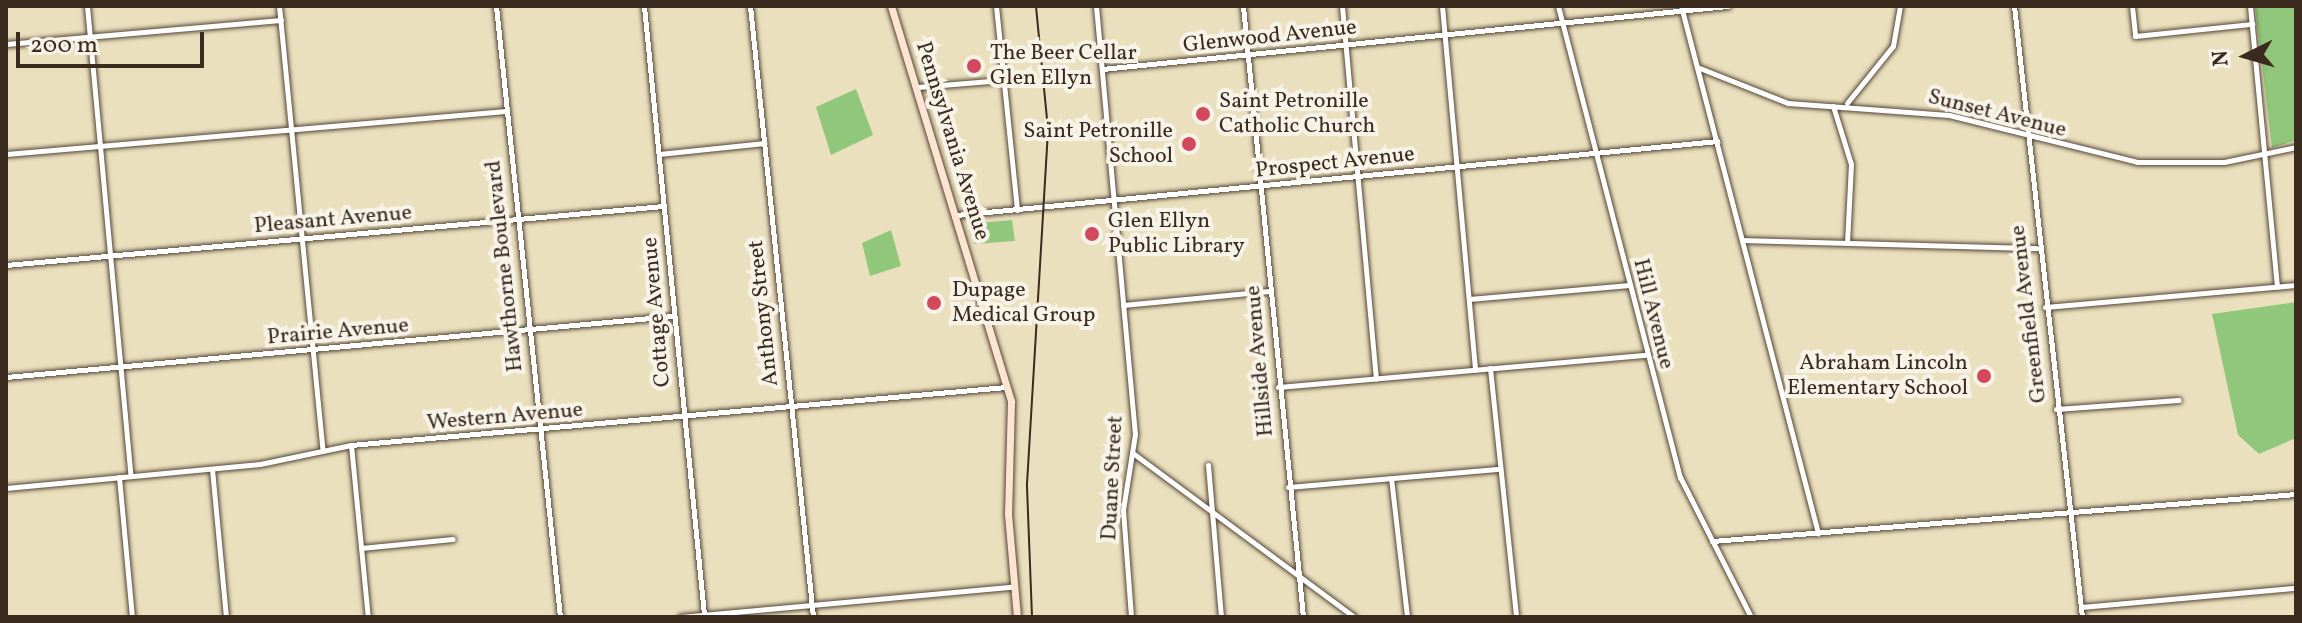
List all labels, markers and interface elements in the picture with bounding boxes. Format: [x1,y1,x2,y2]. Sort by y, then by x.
street label: Glenwood Avenue [1182,15,1358,59]
scale bar [20,16,208,66]
north arrow [2206,16,2286,96]
text: 200 m [30,29,98,63]
street label: Pennsylvania Avenue [909,39,995,243]
place label: The Beer Cellar Glen Ellyn [990,40,1137,92]
text: N [2205,49,2238,67]
marker: The Beer Cellar Glen Ellyn [965,57,983,75]
street label: Sunset Avenue [1925,84,2069,144]
place label: Saint Petronille Catholic Church [1219,88,1375,140]
marker: Saint Petronille Catholic Church [1194,105,1212,123]
place label: Saint Petronille School [1023,118,1173,170]
marker: Saint Petronille School [1180,135,1198,153]
street label: Prospect Avenue [1254,142,1416,184]
street label: Hawthorne Boulevard [481,159,529,373]
street label: Pleasant Avenue [253,200,413,240]
place label: Glen Ellyn Public Library [1108,208,1245,260]
street label: Greenfield Avenue [2005,224,2053,404]
marker: Glen Ellyn Public Library [1083,225,1101,243]
street label: Cottage Avenue [637,236,677,388]
street label: Anthony Street [743,238,785,388]
street label: Hill Avenue [1627,256,1679,372]
place label: Dupage Medical Group [952,277,1095,328]
street label: Hillside Avenue [1240,284,1280,438]
marker: Dupage Medical Group [923,292,945,314]
street label: Prairie Avenue [266,313,410,351]
place label: Abraham Lincoln Elementary School [1786,350,1968,402]
marker: Abraham Lincoln Elementary School [1975,367,1993,385]
street label: Western Avenue [426,397,584,437]
street label: Duane Street [1097,415,1129,541]

